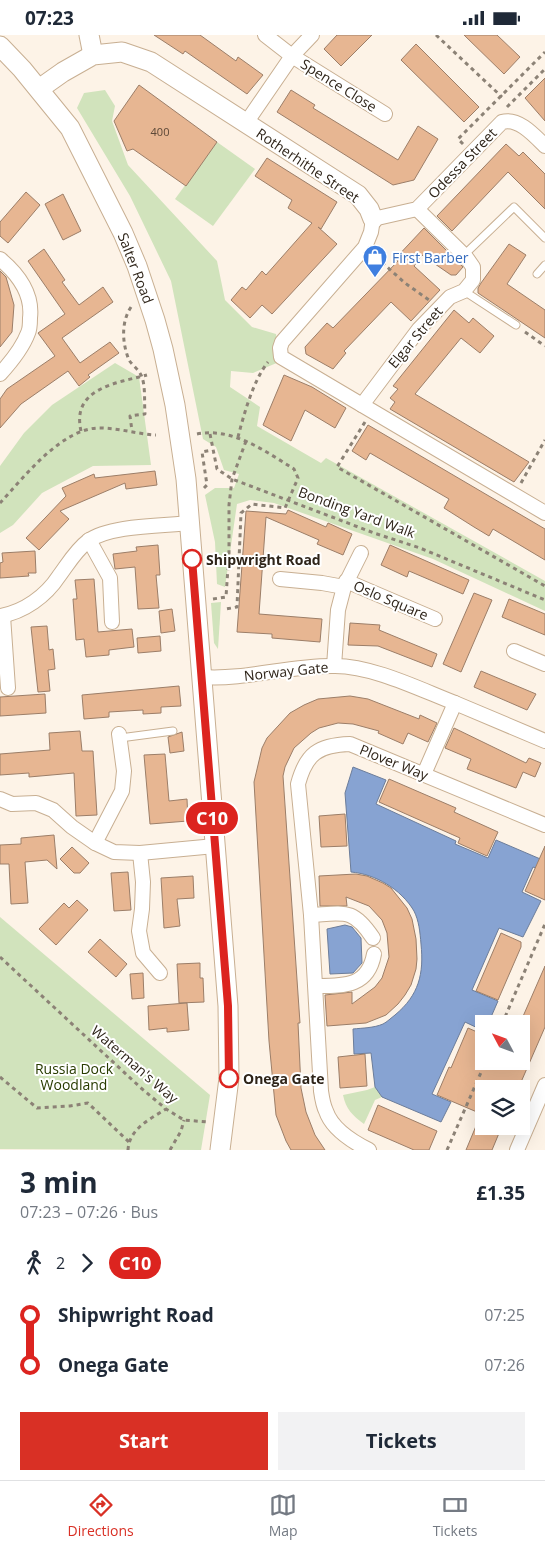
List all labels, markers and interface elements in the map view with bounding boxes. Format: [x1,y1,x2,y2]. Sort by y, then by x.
text: 07:23 [25,5,74,31]
street label: Spence Close [297,54,381,116]
street label: Rotherhithe Street [253,123,363,207]
house number: 400 [151,124,169,139]
street label: Odessa Street [423,124,501,202]
street label: Salter Road [114,230,158,306]
shop icon: First Barber [362,244,388,278]
place label: First Barber [392,248,469,267]
street label: Elgar Street [384,302,446,372]
street label: Bonding Yard Walk [296,482,419,542]
marker: Shipwright Road [182,549,202,569]
place label: Shipwright Road [206,550,321,569]
street label: Oslo Square [351,576,431,624]
street label: Norway Gate [243,657,329,685]
street label: Plover Way [357,740,432,785]
line badge: C10 [183,802,241,834]
text: C10 [196,806,228,830]
north arrow [475,1015,530,1070]
map controls [475,1015,530,1135]
street label: Waterman's Way [87,1021,183,1108]
park label: Russia Dock Woodland [35,1059,114,1094]
marker: Onega Gate [219,1068,239,1088]
place label: Onega Gate [243,1069,325,1088]
button: layers [475,1080,530,1135]
text: 3 min [20,1163,98,1201]
text: £1.35 [476,1180,525,1206]
text: 07:23 – 07:26 · Bus [20,1201,158,1223]
icon: walk [20,1249,48,1277]
icon: forward [73,1249,101,1277]
text: C10 [119,1251,151,1275]
text: 2 [56,1252,65,1274]
text: Shipwright Road [58,1302,214,1328]
text: 07:25 [484,1304,525,1326]
text: Onega Gate [58,1352,169,1378]
text: 07:26 [484,1354,525,1376]
button: Start [20,1412,268,1470]
button: Tickets [278,1412,525,1470]
tab: Directions [68,1491,134,1540]
tab: Map [269,1491,298,1540]
tab: Tickets [433,1491,477,1540]

